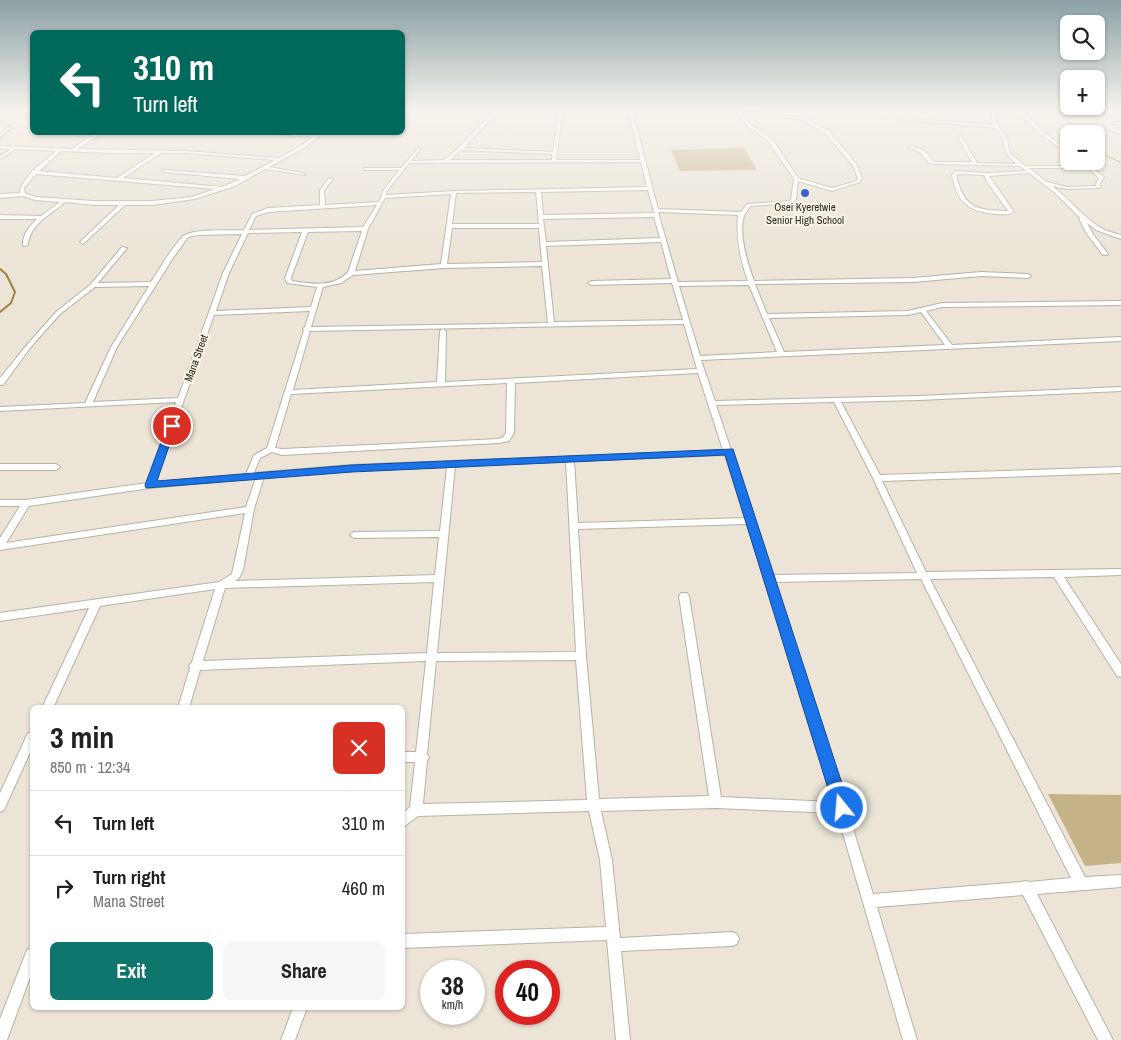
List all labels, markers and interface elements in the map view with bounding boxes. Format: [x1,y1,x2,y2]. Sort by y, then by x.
map controls [1060,15,1105,170]
button: search [1060,15,1105,60]
text: 310 m [133,44,214,91]
icon: left [50,50,115,115]
button: + [1060,70,1105,115]
text: Turn left [133,89,198,119]
button: − [1060,125,1105,170]
marker: Osei Kyeretwie Senior High School [799,187,811,199]
place label: Osei Kyeretwie Senior High School [766,200,844,227]
street label: Mana Street [181,332,211,383]
pin [151,405,193,447]
icon: arrive [158,412,186,440]
text: 3 min [50,717,114,757]
button: close [333,722,385,774]
text: 850 m · 12:34 [50,756,130,778]
position arrow [815,781,867,833]
icon: left [50,809,78,837]
text: Turn left [93,810,154,836]
text: 310 m [342,810,385,836]
text: Turn right [93,864,165,890]
icon: right [50,874,78,902]
text: 460 m [342,875,385,901]
text: Mana Street [93,890,164,912]
button: Exit [50,942,213,1000]
button: Share [223,942,385,1000]
speed limit sign: 40 [495,960,560,1025]
text: 38 [441,969,464,1003]
text: km/h [442,997,463,1013]

